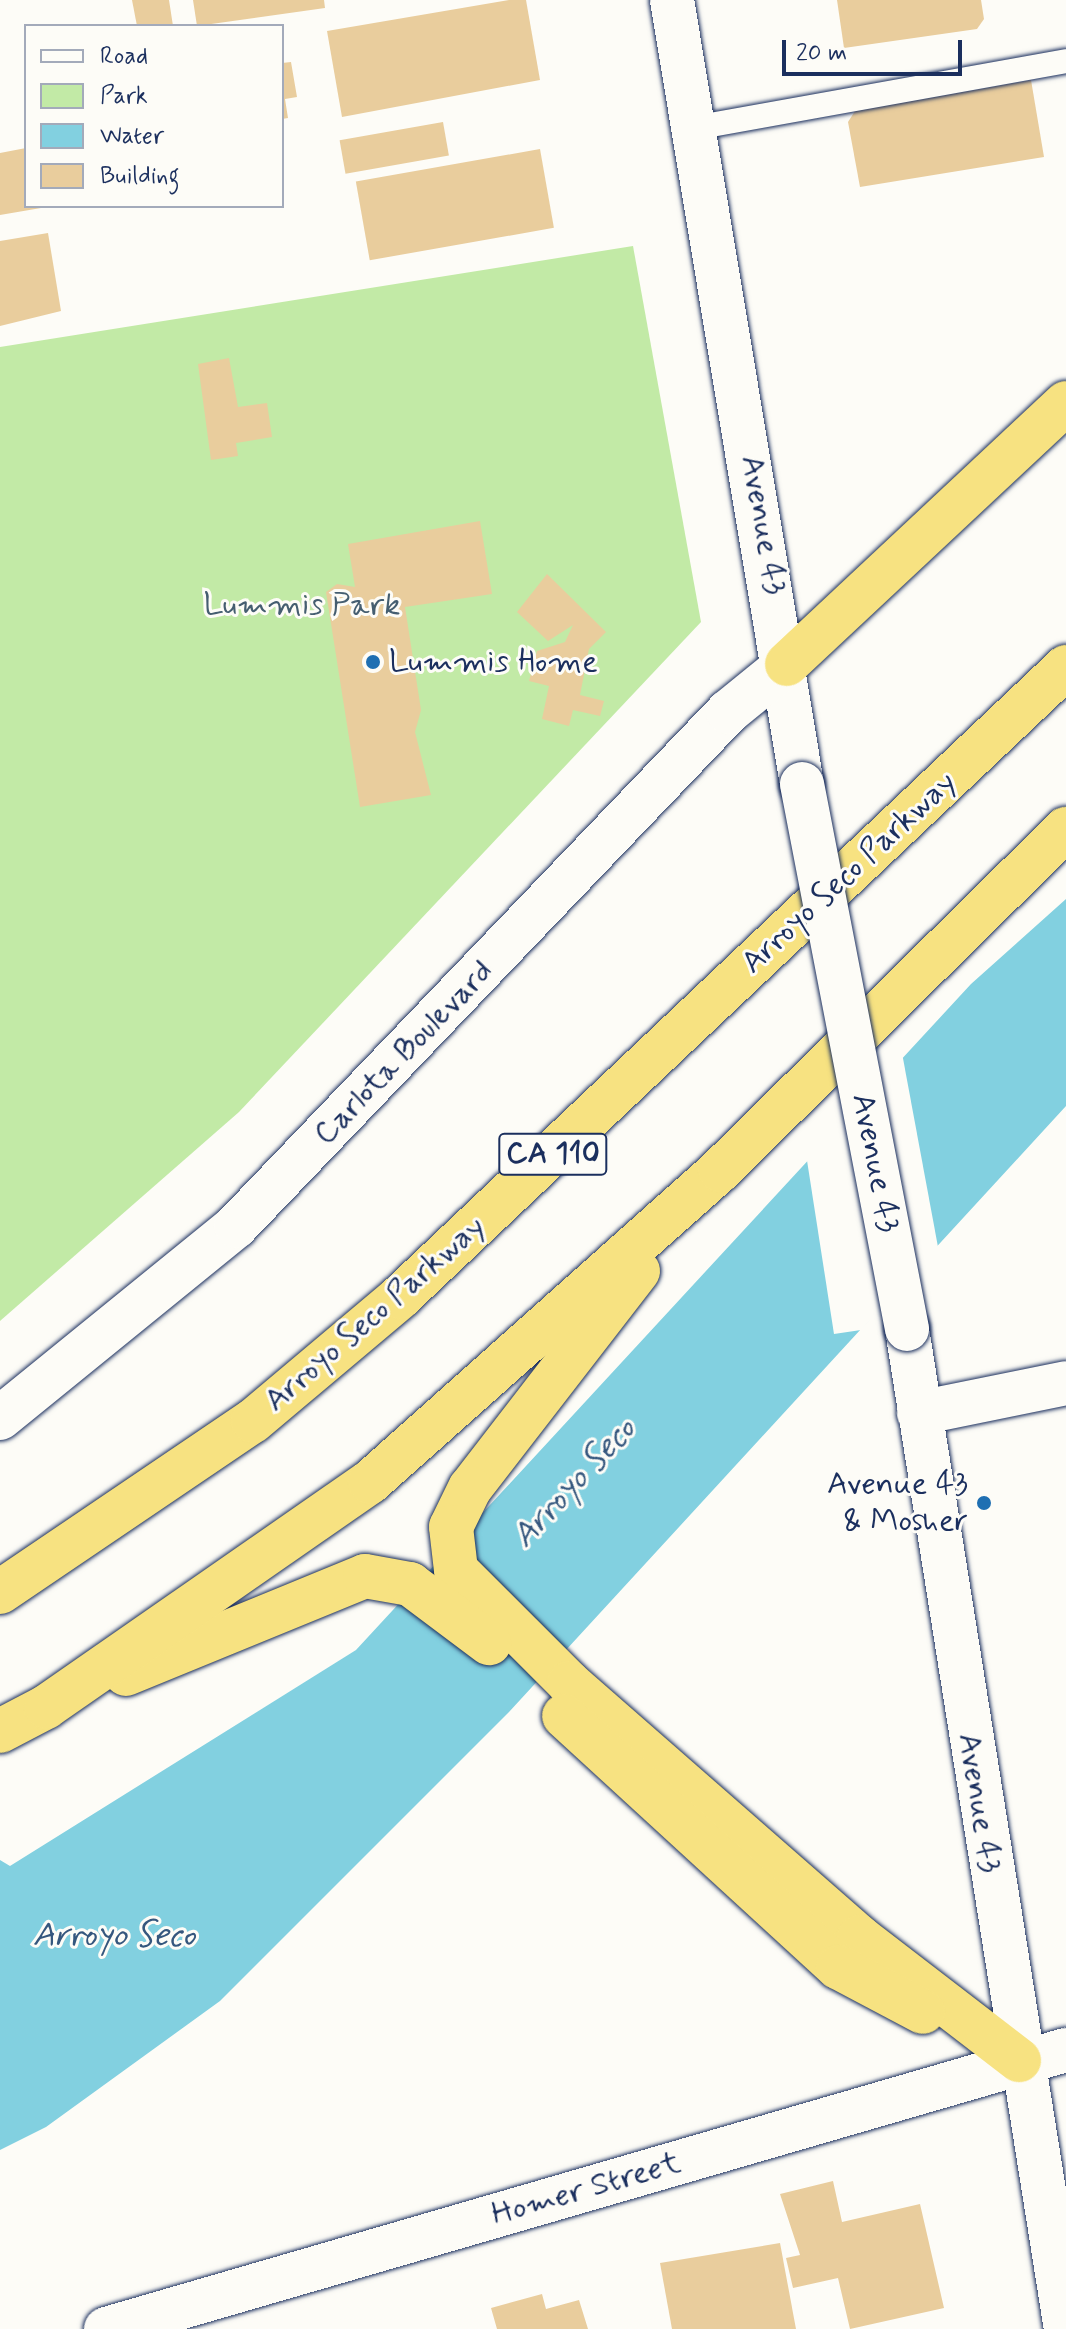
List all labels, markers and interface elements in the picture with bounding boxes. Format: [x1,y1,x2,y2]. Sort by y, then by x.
legend [24,24,284,208]
scale bar [786,24,966,74]
text: 20 m [796,38,847,69]
text: Road [100,41,148,72]
text: Park [100,81,148,112]
text: Water [100,121,164,152]
text: Building [100,161,180,192]
street label: Avenue 43 [732,452,794,598]
park label: Lummis Park [206,586,398,624]
place label: Lummis Home [389,643,597,681]
marker: Lummis Home [364,653,382,671]
street label: Arroyo Seco Parkway [732,762,966,984]
street label: Carlota Boulevard [306,952,502,1154]
street label: Avenue 43 [843,1090,907,1236]
road number: CA 110 [497,1128,609,1180]
street label: Arroyo Seco Parkway [255,1206,495,1422]
water label: Arroyo Seco [502,1407,646,1559]
place label: Avenue 43 & Mosher [827,1466,968,1541]
marker: Avenue 43 & Mosher [975,1494,993,1512]
street label: Avenue 43 [949,1730,1009,1876]
water label: Arroyo Seco [30,1916,198,1956]
street label: Homer Street [487,2144,685,2234]

